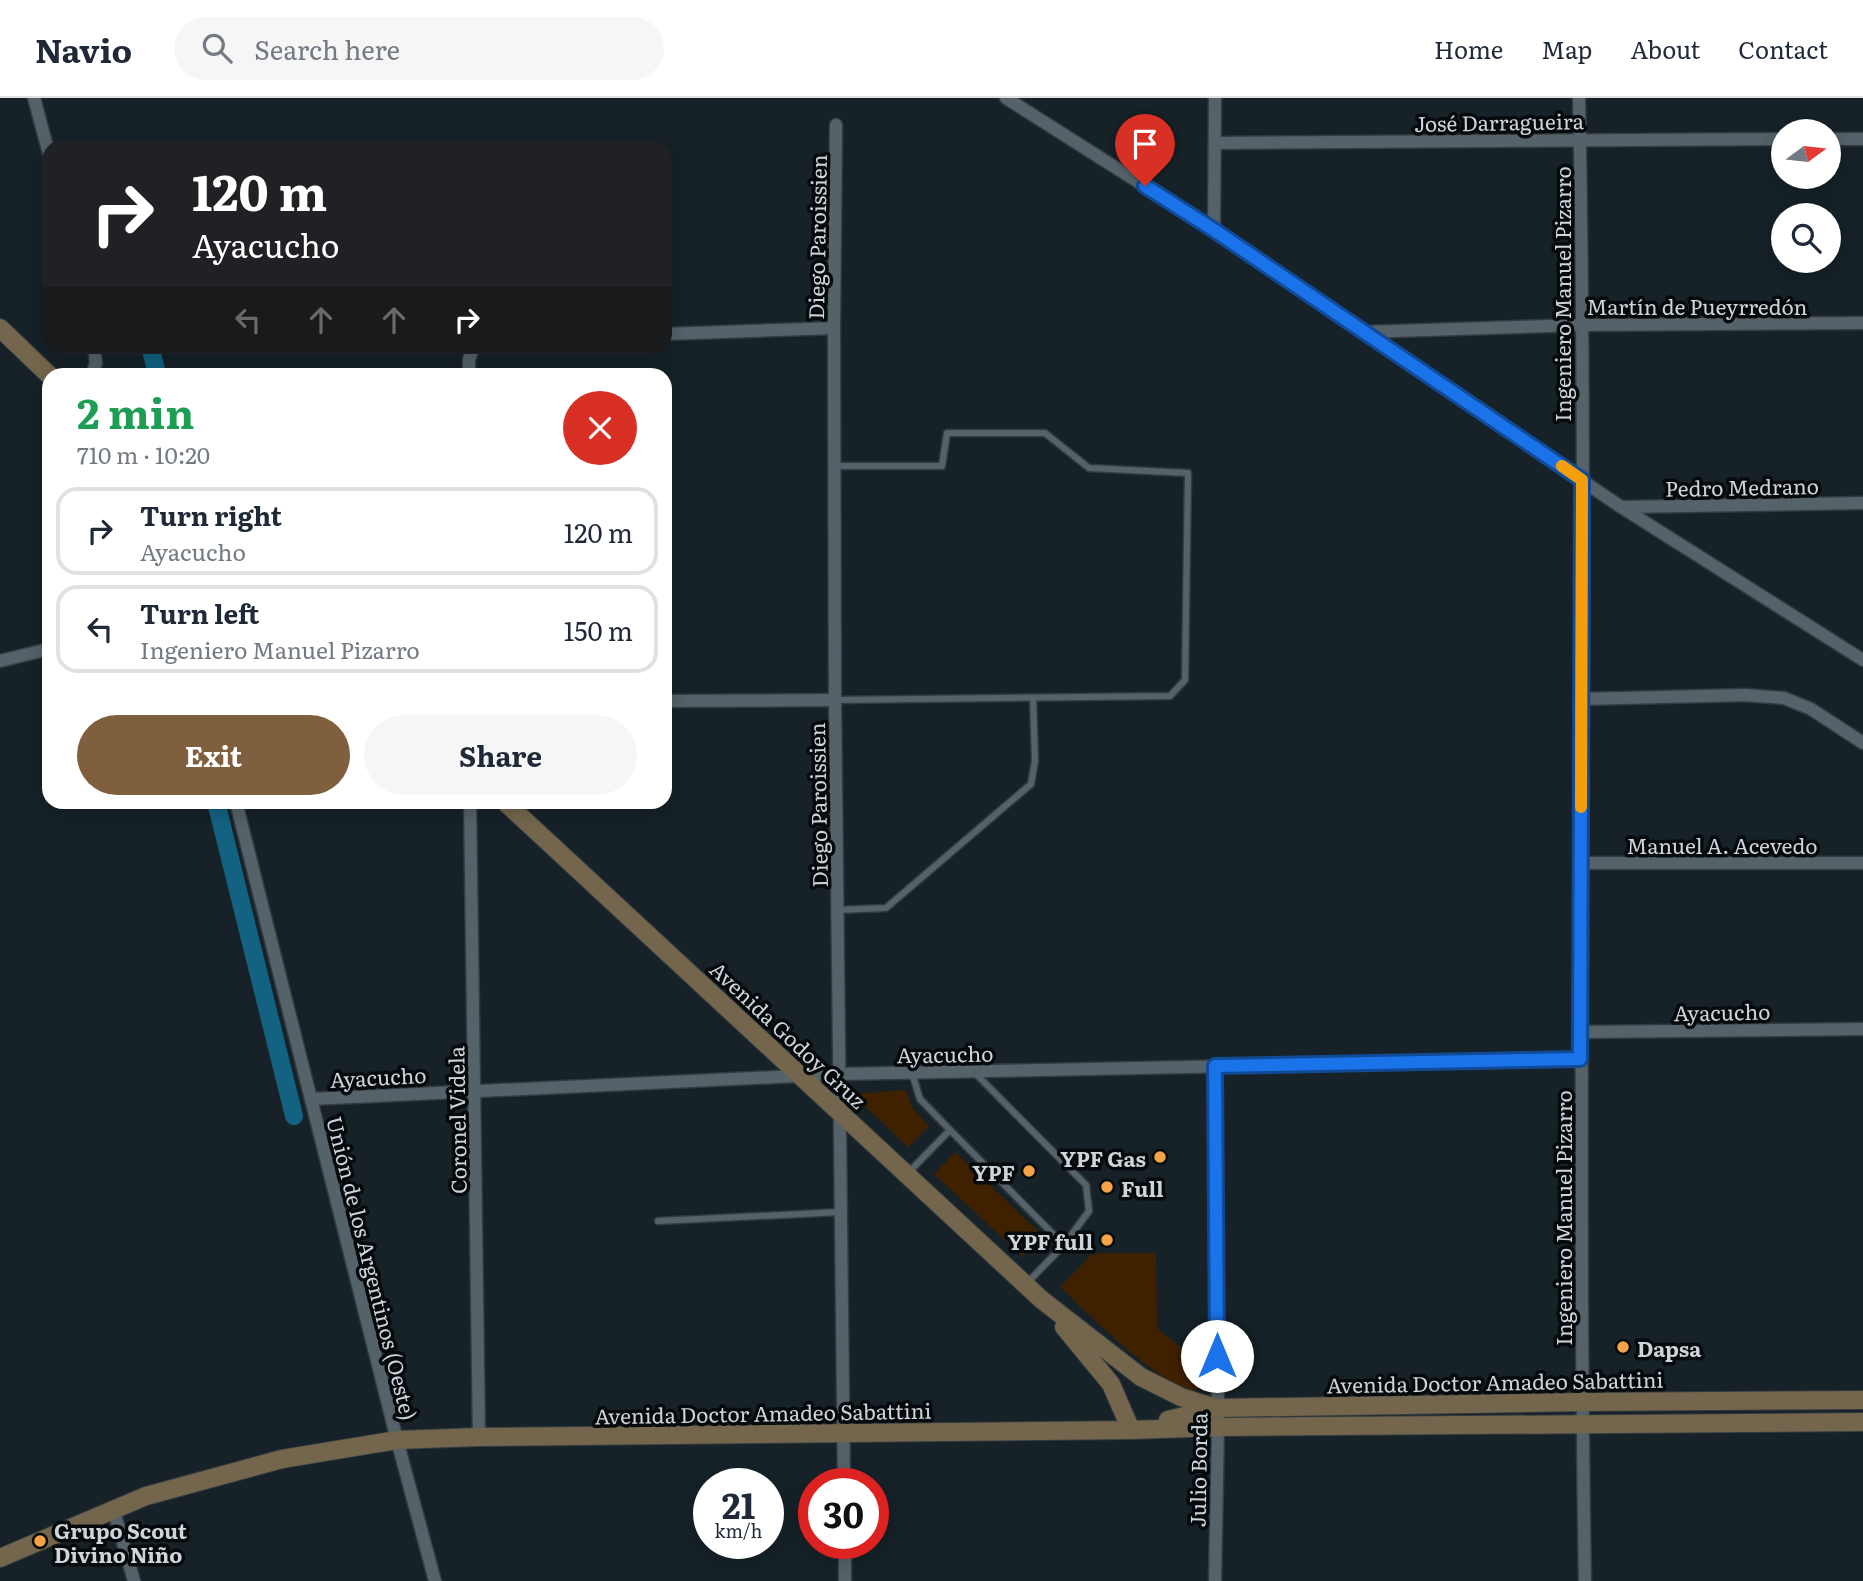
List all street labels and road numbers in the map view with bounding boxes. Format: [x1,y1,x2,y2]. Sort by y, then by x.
street label: José Darragueira [1414,104,1585,138]
street label: Diego Paroissien [799,154,833,320]
street label: Ingeniero Manuel Pizarro [1546,166,1577,422]
street label: Martín de Pueyrredón [1587,290,1808,321]
street label: Pedro Medrano [1665,469,1819,503]
street label: Diego Paroissien [800,722,834,888]
street label: Manuel A. Acevedo [1627,829,1817,860]
street label: Avenida Godoy Gruz [704,953,874,1115]
street label: Ayacucho [1673,995,1771,1027]
street label: Ayacucho [896,1037,994,1069]
street label: Coronel Videla [439,1045,473,1194]
street label: Ayacucho [329,1058,427,1094]
street label: Ingeniero Manuel Pizarro [1547,1090,1578,1346]
street label: Unión de los Argentinos (Oeste) [320,1113,426,1423]
street label: Avenida Doctor Amadeo Sabattini [1326,1363,1664,1399]
street label: Avenida Doctor Amadeo Sabattini [594,1394,932,1430]
street label: Julio Borda [1181,1412,1214,1528]

